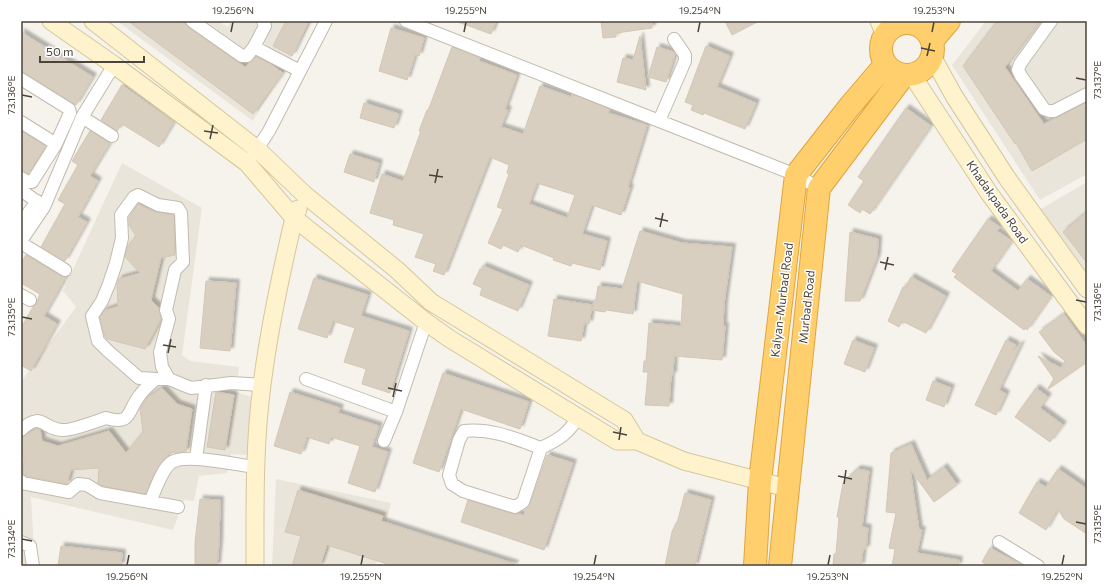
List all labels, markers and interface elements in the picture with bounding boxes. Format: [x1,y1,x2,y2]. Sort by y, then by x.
text: 19.256°N [212,4,254,16]
text: 19.255°N [445,4,487,16]
text: 19.254°N [679,4,721,16]
text: 19.253°N [913,4,955,16]
scale bar [40,38,144,64]
text: 50 m [46,44,74,58]
text: 73.137°E [1091,61,1103,99]
text: 73.136°E [5,75,17,115]
street label: Khadakpada Road [964,157,1032,246]
street label: Kalyan-Murbad Road [767,242,795,358]
street label: Murbad Road [795,270,817,344]
text: 73.136°E [1091,282,1103,322]
text: 73.135°E [5,298,17,336]
text: 73.135°E [1091,505,1103,543]
text: 73.134°E [5,519,17,559]
text: 19.256°N [106,570,148,582]
text: 19.255°N [340,570,382,582]
text: 19.254°N [573,570,615,582]
text: 19.253°N [807,570,849,582]
text: 19.252°N [1041,570,1083,582]

